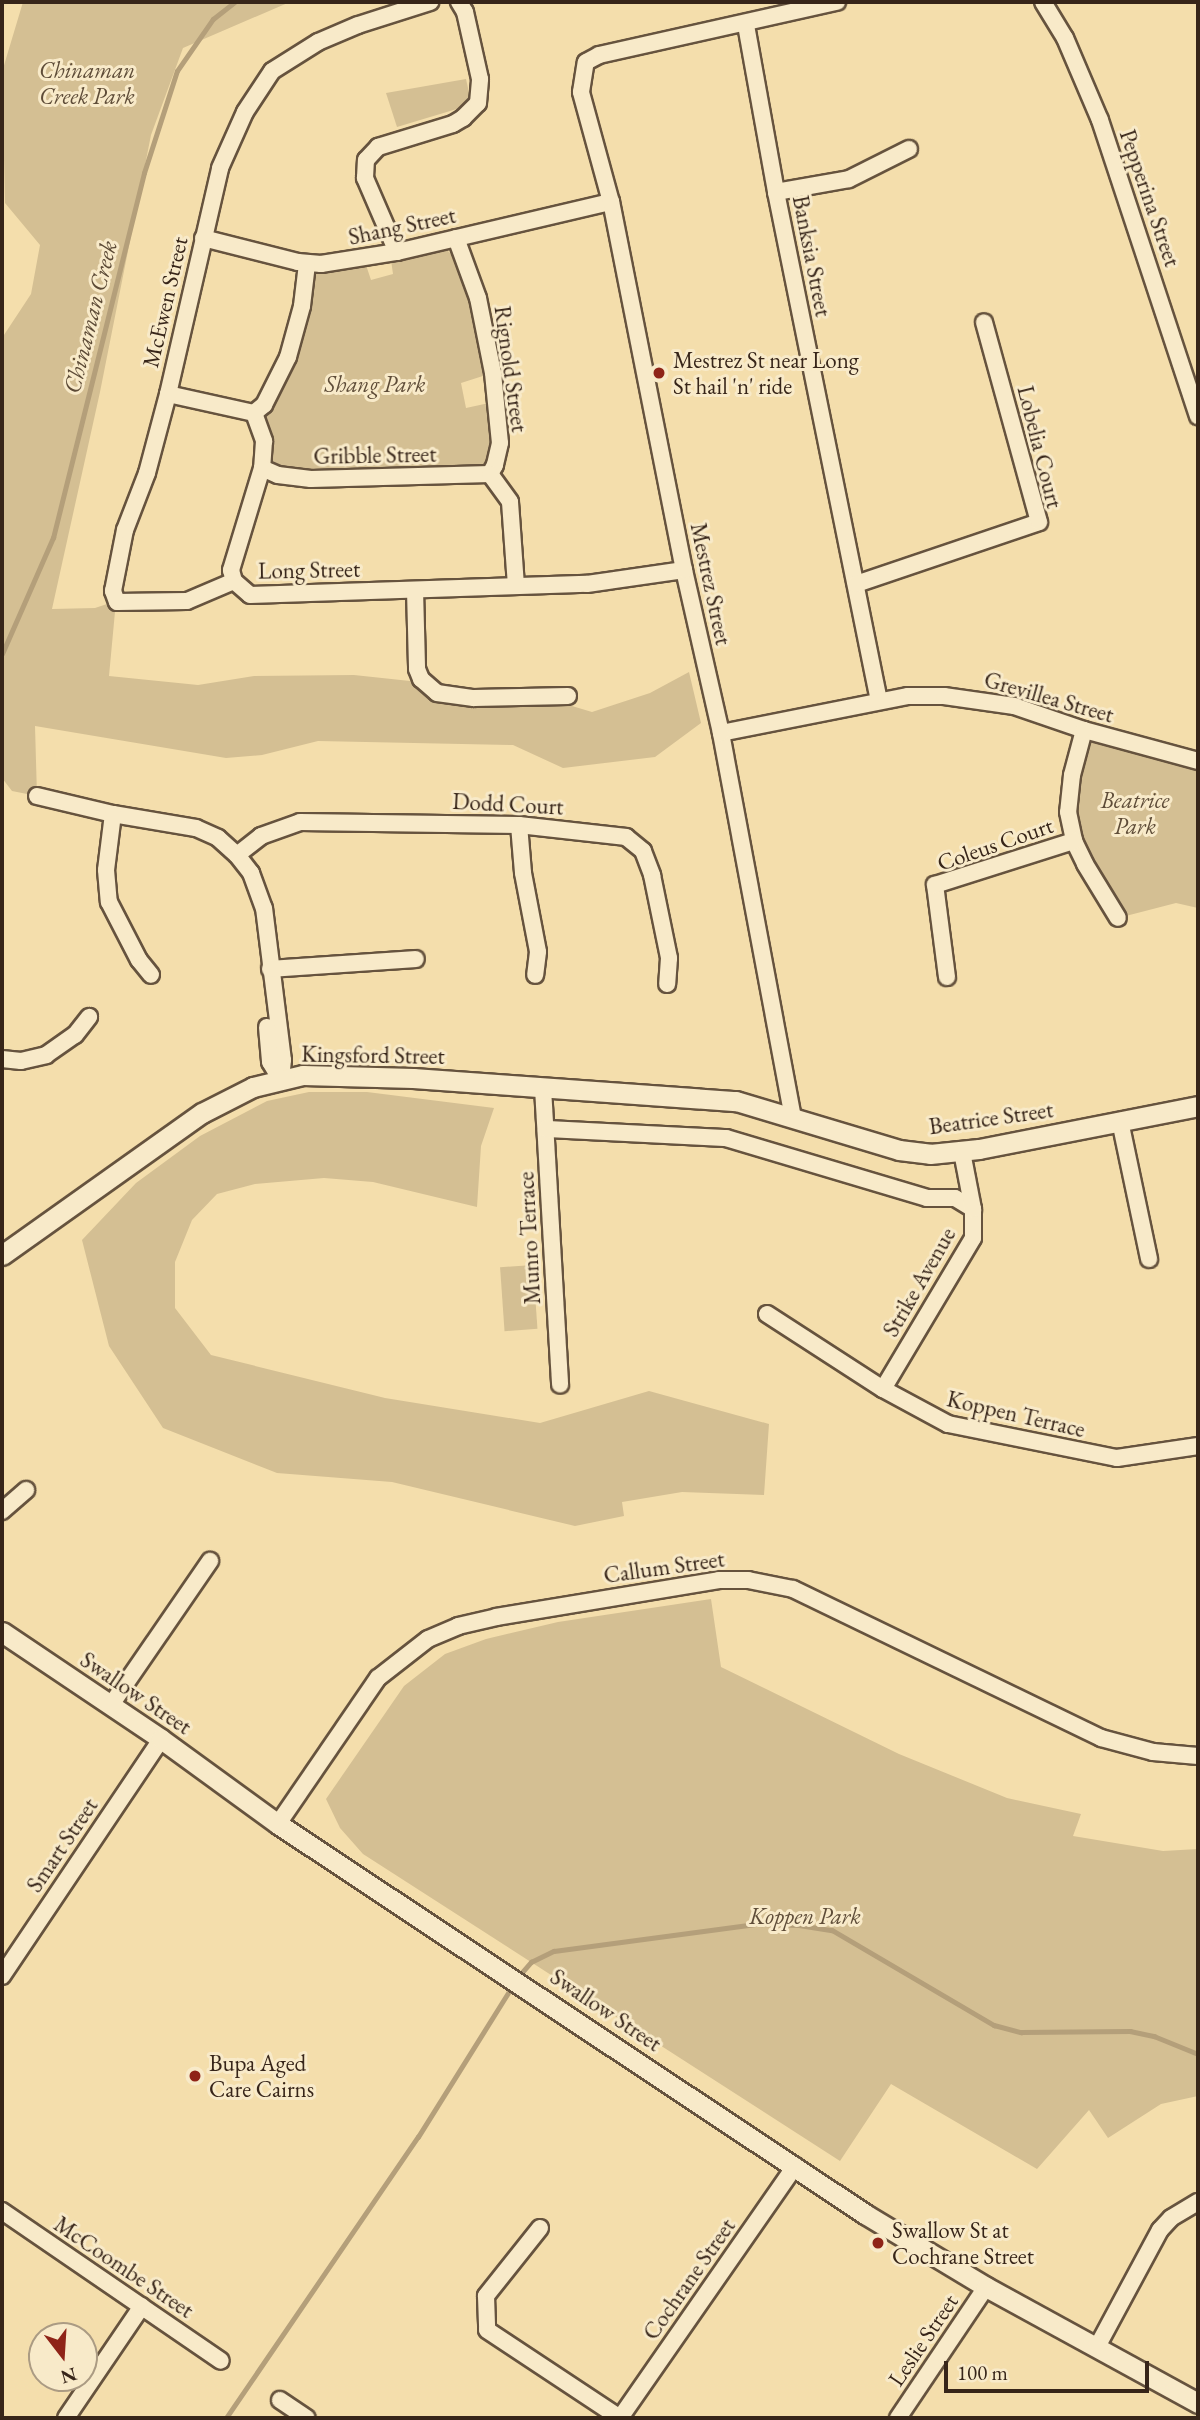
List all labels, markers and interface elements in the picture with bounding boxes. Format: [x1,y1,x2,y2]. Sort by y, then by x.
park label: Chinaman Creek Park [39,56,135,110]
street label: Pepperina Street [1114,126,1186,270]
street label: Banksia Street [787,193,837,319]
street label: Shang Street [346,201,458,251]
street label: McEwen Street [137,234,193,370]
water label: Chinaman Creek [57,238,123,396]
street label: Rignold Street [488,304,534,434]
place label: Mestrez St near Long St hail 'n' ride [673,346,859,400]
marker: Mestrez St near Long St hail 'n' ride [651,365,667,381]
park label: Shang Park [324,370,426,398]
street label: Lobelia Court [1011,383,1069,511]
street label: Gribble Street [313,440,437,470]
street label: Mestrez Street [685,520,737,648]
street label: Long Street [258,555,360,585]
street label: Grevillea Street [981,665,1117,729]
park label: Beatrice Park [1101,786,1169,840]
street label: Dodd Court [452,787,564,821]
street label: Coleus Court [933,811,1057,877]
street label: Kingsford Street [301,1040,445,1070]
street label: Beatrice Street [927,1096,1055,1140]
street label: Munro Terrace [512,1171,546,1305]
street label: Strike Avenue [877,1222,961,1342]
street label: Koppen Terrace [944,1385,1088,1443]
street label: Callum Street [602,1545,726,1589]
street label: Swallow Street [75,1646,197,1740]
street label: Smart Street [20,1793,104,1897]
park label: Koppen Park [749,1902,861,1930]
street label: Swallow Street [545,1963,667,2057]
place label: Bupa Aged Care Cairns [209,2049,314,2103]
marker: Bupa Aged Care Cairns [187,2068,203,2084]
street label: McCoombe Street [49,2210,199,2324]
street label: Cochrane Street [637,2213,741,2345]
place label: Swallow St at Cochrane Street [892,2216,1034,2270]
marker: Swallow St at Cochrane Street [870,2235,886,2251]
street label: Leslie Street [882,2289,964,2391]
north arrow [28,2322,98,2392]
scale bar [948,2346,1153,2390]
text: 100 m [957,2359,1008,2386]
text: N [58,2361,80,2390]

